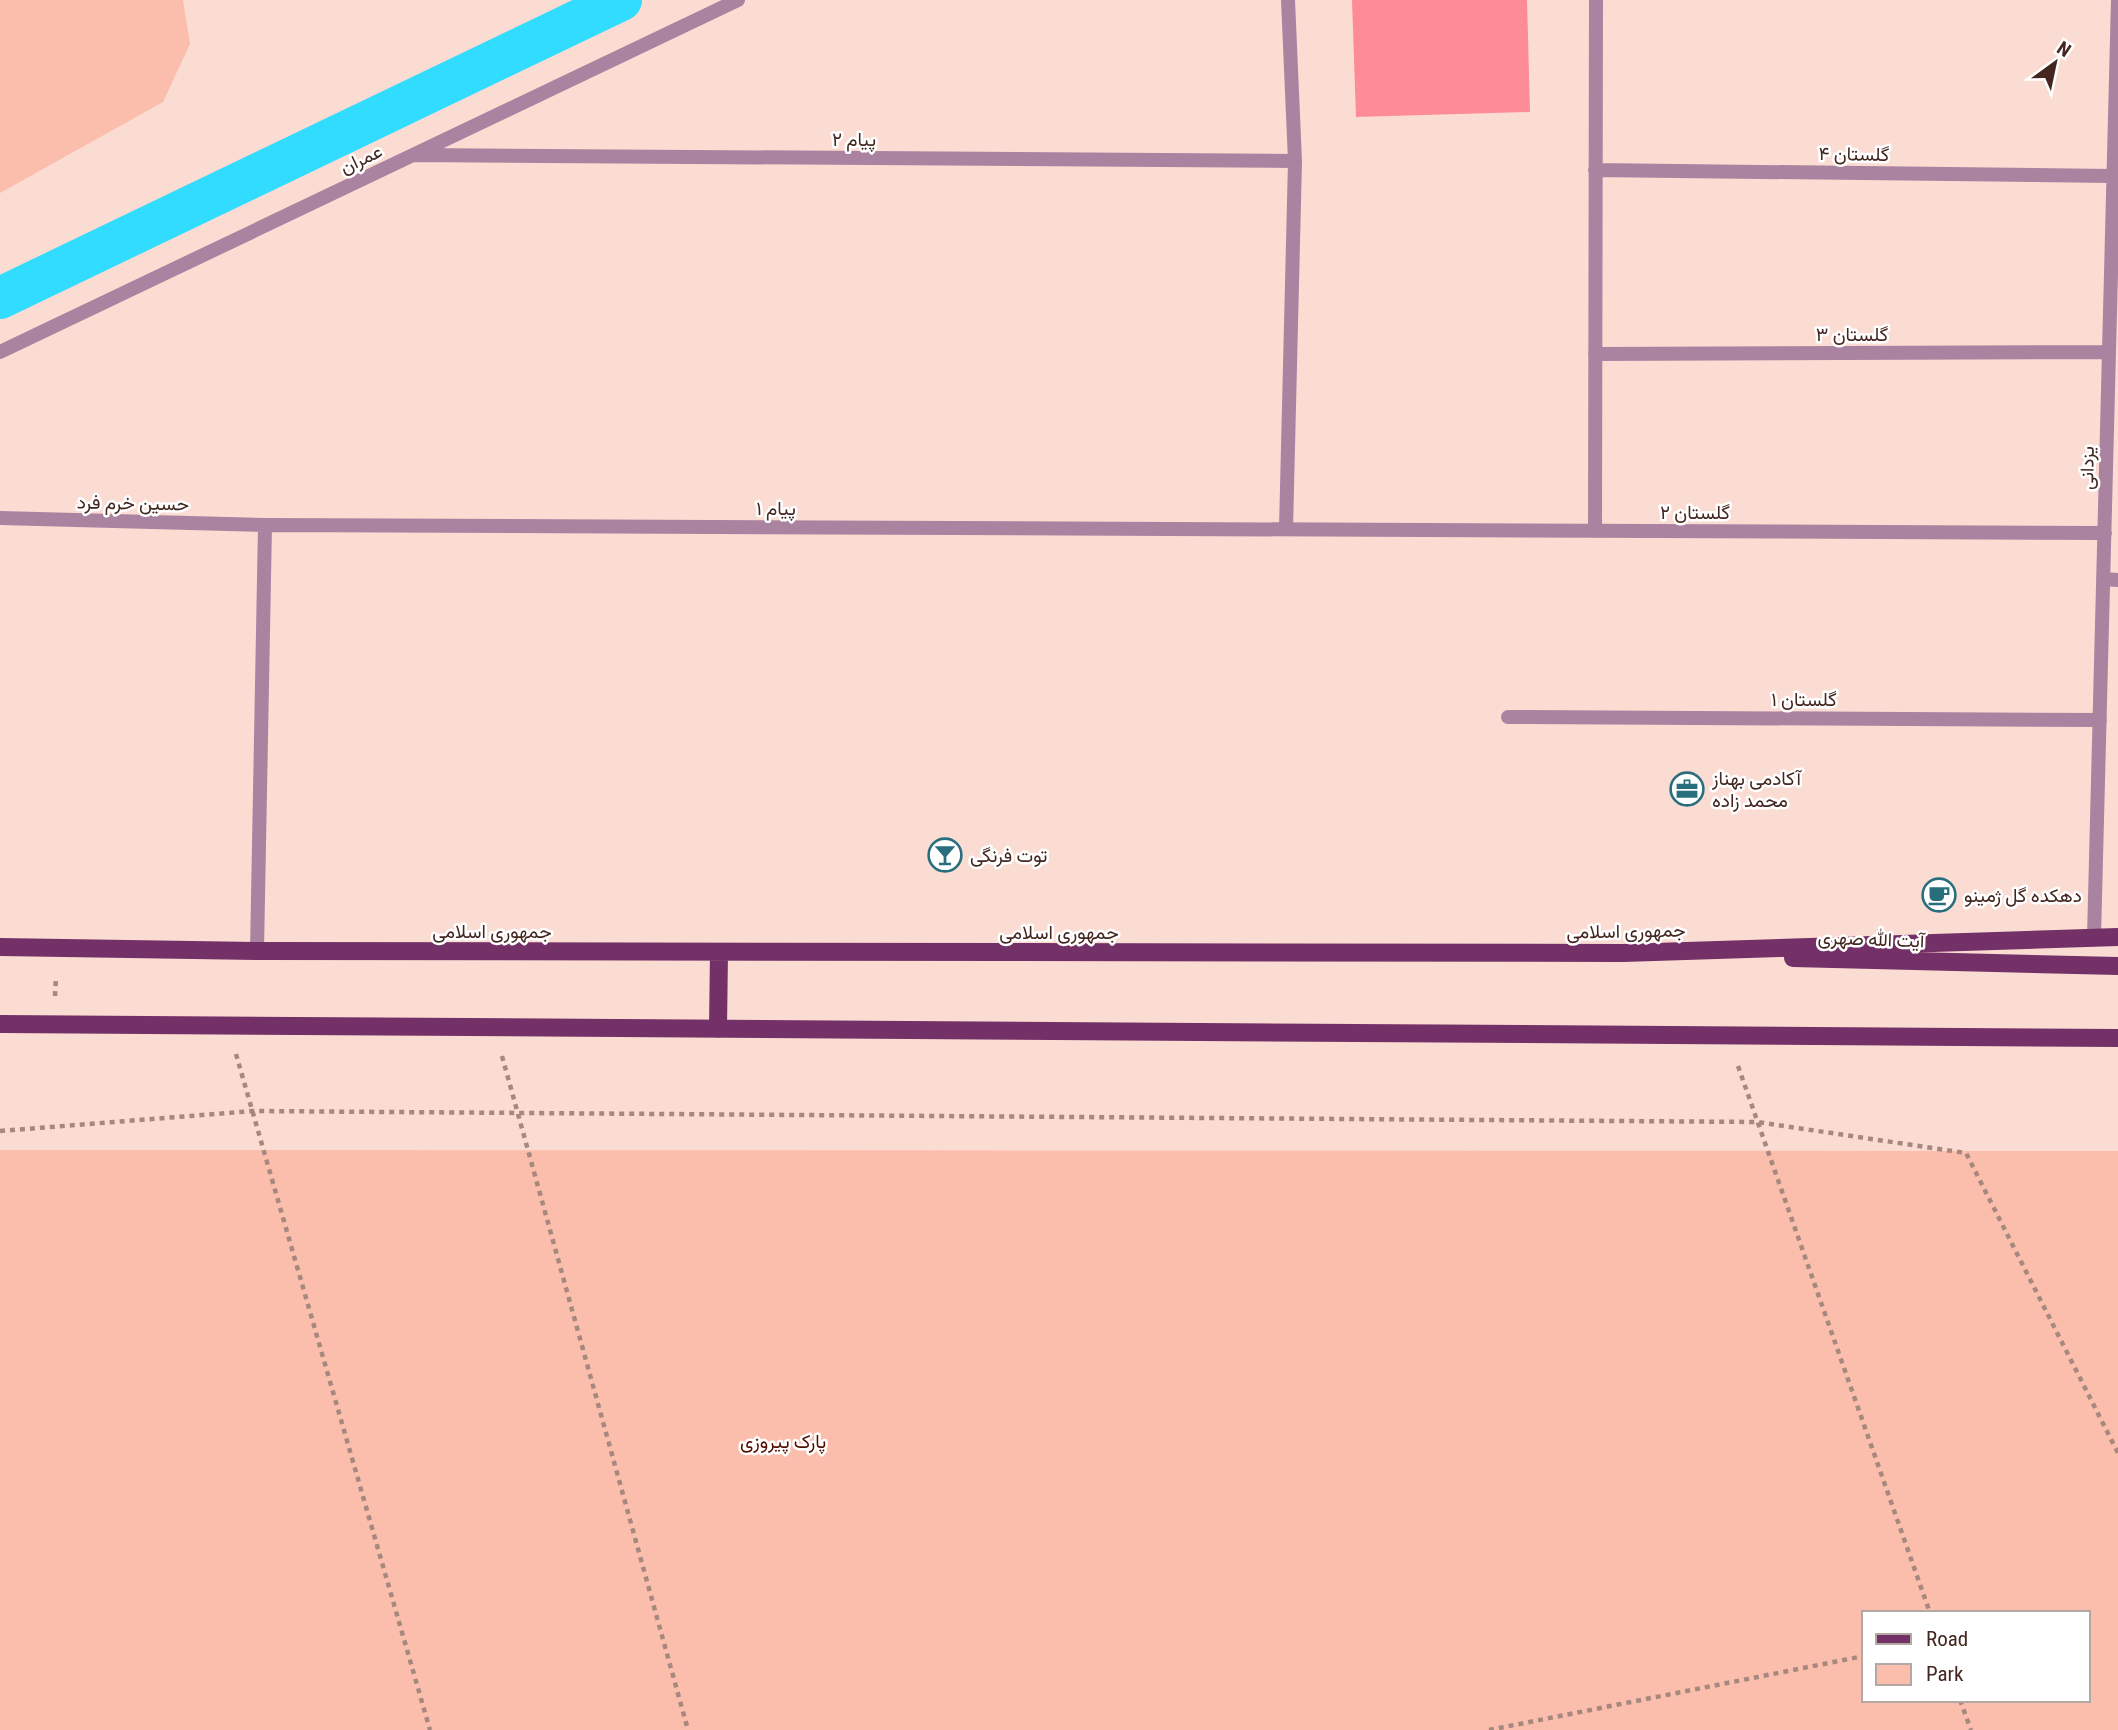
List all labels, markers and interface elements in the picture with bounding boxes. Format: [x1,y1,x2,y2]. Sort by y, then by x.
north arrow [2020,28,2090,98]
text: N [2053,36,2075,62]
street label: پیام ۲ [832,128,876,153]
street label: عمران [336,139,386,179]
street label: گلستان ۴ [1818,142,1890,166]
street label: گلستان ۳ [1816,323,1888,346]
street label: یزدانی [2075,446,2099,490]
street label: حسین خرم فرد [77,491,189,516]
street label: پیام ۱ [756,497,796,522]
street label: گلستان ۲ [1660,501,1730,524]
street label: گلستان ۱ [1771,688,1837,711]
place label: آکادمی بهناز محمد زاده [1711,767,1802,812]
office icon: آکادمی بهناز محمد زاده [1668,770,1706,808]
bar icon: توت فرنگی [926,836,964,874]
place label: توت فرنگی [970,844,1048,867]
cafe icon: دهکده گل ژمینو [1920,876,1958,914]
place label: دهکده گل ژمینو [1964,884,2082,907]
street label: جمهوری اسلامی [1566,918,1686,944]
street label: جمهوری اسلامی [432,920,552,943]
street label: جمهوری اسلامی [999,921,1119,944]
street label: آیت الله صهری [1817,926,1926,952]
park label: پارک پیروزی [740,1430,826,1455]
legend [1862,1611,2090,1702]
text: Road [1926,1627,1968,1651]
text: Park [1926,1662,1964,1686]

